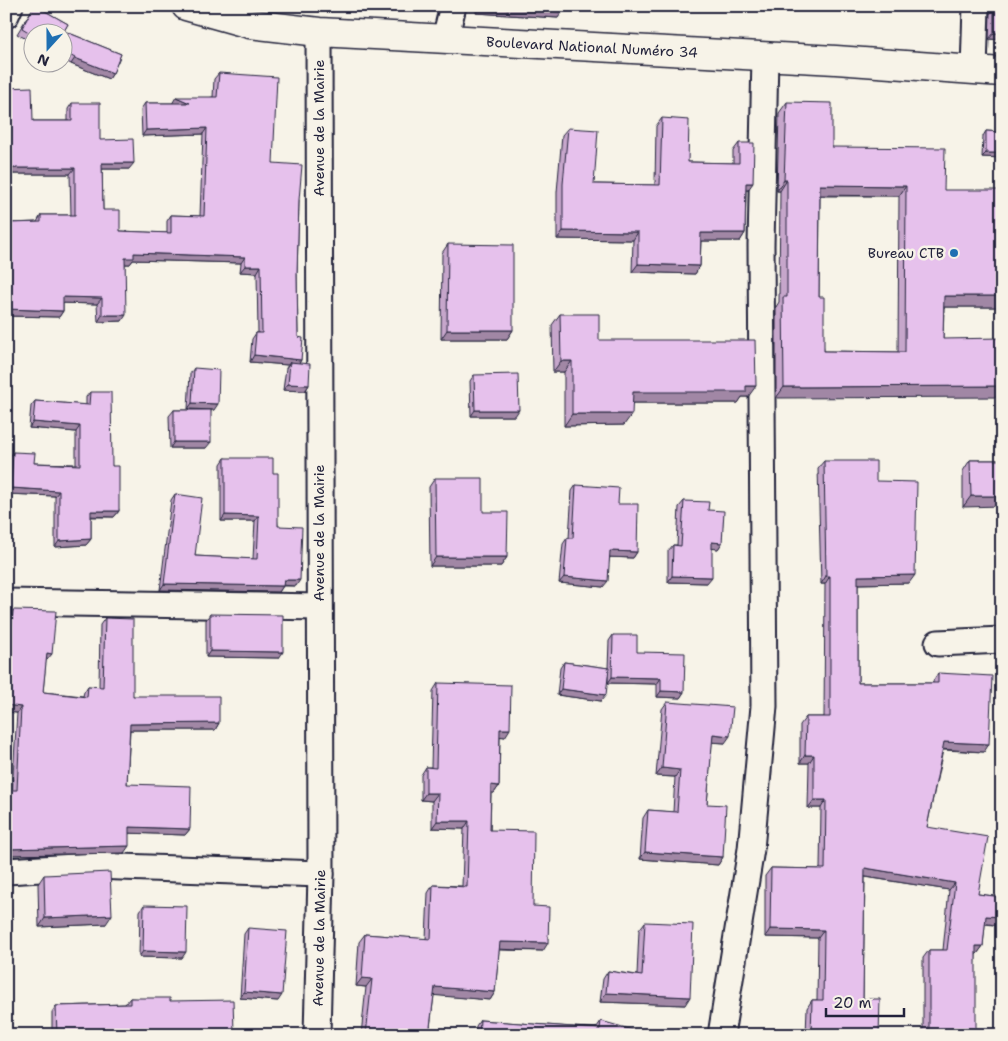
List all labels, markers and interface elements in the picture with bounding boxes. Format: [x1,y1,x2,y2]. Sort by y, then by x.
north arrow [22,22,72,72]
street label: Boulevard National Numéro 34 [486,32,698,62]
text: N [35,50,52,71]
street label: Avenue de la Mairie [310,60,328,196]
place label: Bureau CTB [868,244,944,262]
marker: Bureau CTB [948,247,960,259]
street label: Avenue de la Mairie [310,465,328,601]
street label: Avenue de la Mairie [309,869,329,1007]
scale bar [826,986,903,1018]
text: 20 m [833,993,872,1013]

